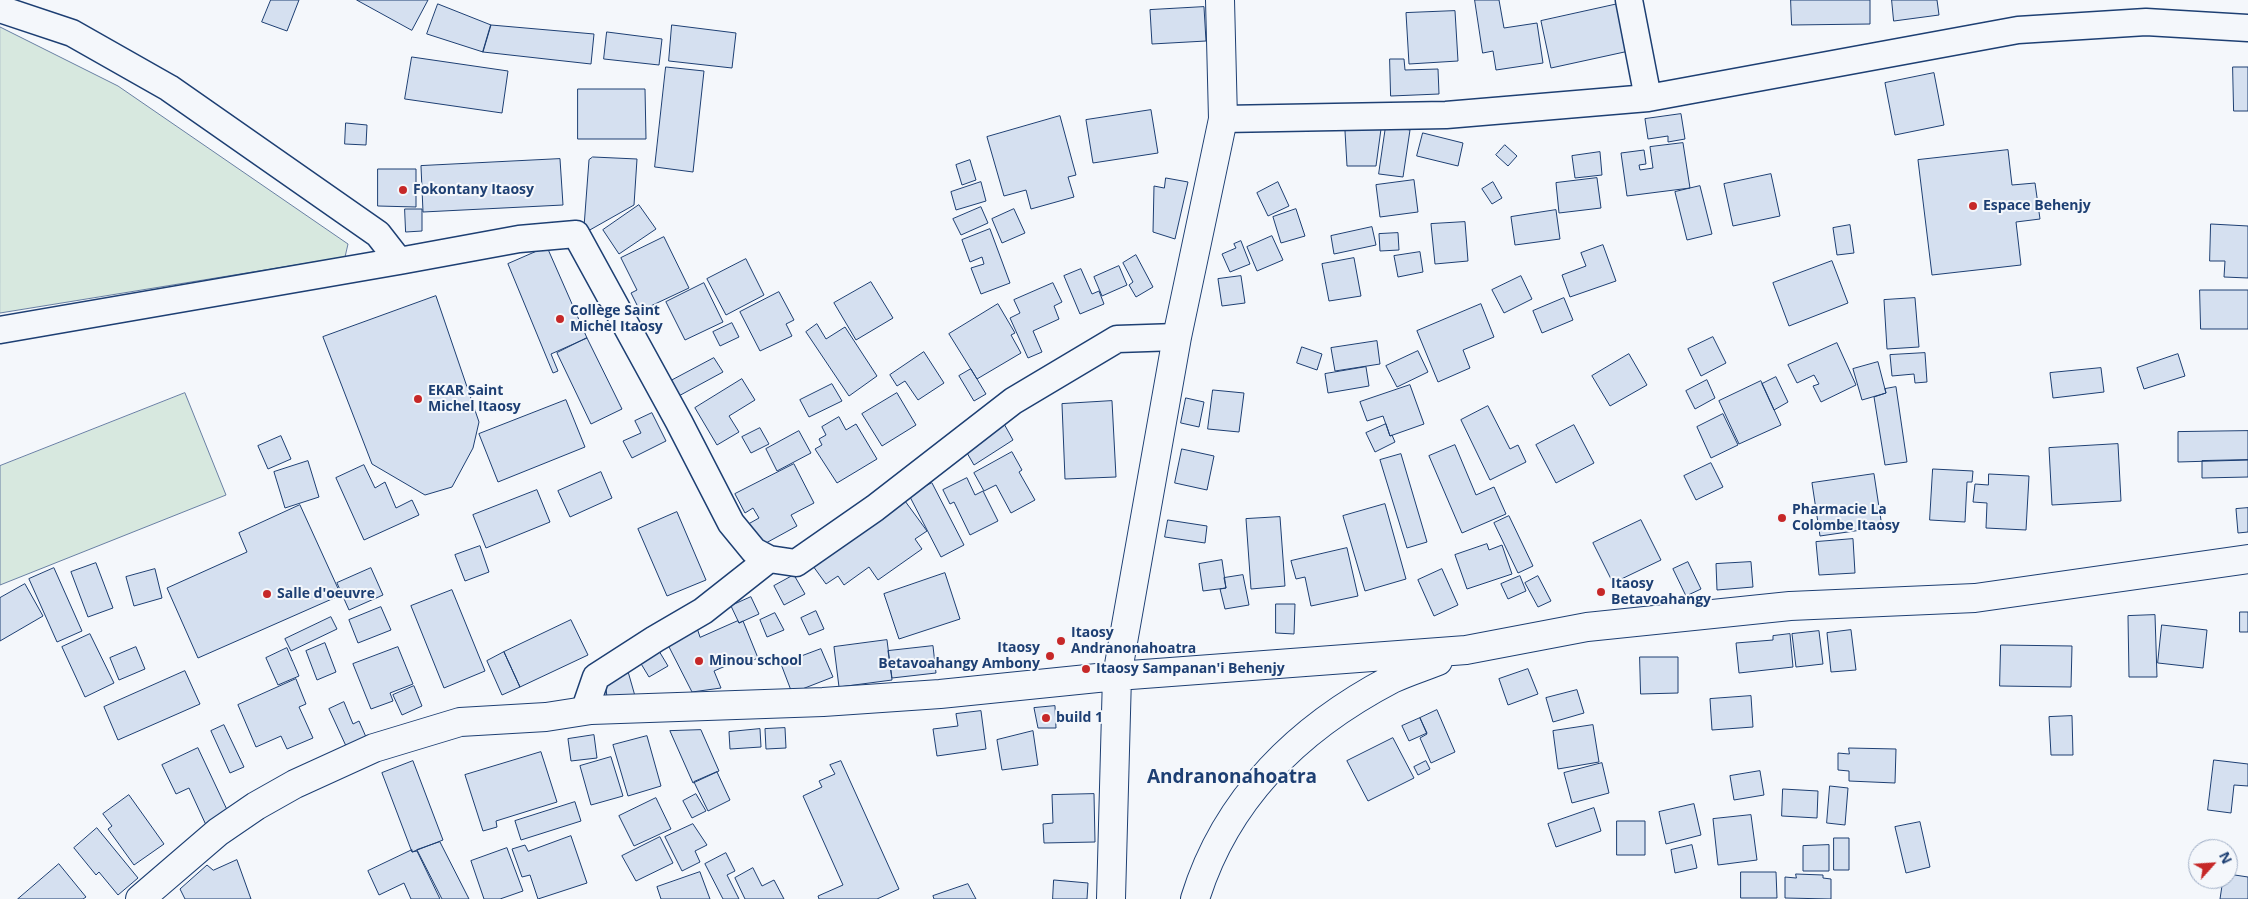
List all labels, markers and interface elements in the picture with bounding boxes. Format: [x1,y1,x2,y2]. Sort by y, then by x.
place label: Fokontany Itaosy [413,182,534,198]
marker: Fokontany Itaosy [397,184,409,196]
place label: Espace Behenjy [1983,198,2091,214]
marker: Espace Behenjy [1967,200,1979,212]
place label: Collège Saint Michel Itaosy [570,303,663,336]
marker: Collège Saint Michel Itaosy [554,313,566,325]
place label: EKAR Saint Michel Itaosy [428,383,521,416]
marker: EKAR Saint Michel Itaosy [412,393,424,405]
place label: Pharmacie La Colombe Itaosy [1792,502,1900,534]
marker: Pharmacie La Colombe Itaosy [1776,512,1788,524]
place label: Itaosy Betavoahangy [1611,576,1711,608]
place label: Salle d'oeuvre [277,586,375,602]
marker: Itaosy Betavoahangy [1595,586,1607,598]
marker: Salle d'oeuvre [261,588,273,600]
place label: Itaosy Andranonahoatra [1071,625,1196,658]
marker: Itaosy Andranonahoatra [1055,635,1067,647]
place label: Itaosy Betavoahangy Ambony [878,640,1040,672]
marker: Itaosy Betavoahangy Ambony [1044,650,1056,662]
place label: Minou school [709,653,802,669]
marker: Minou school [693,655,705,667]
place label: Itaosy Sampanan'i Behenjy [1096,661,1285,677]
marker: Itaosy Sampanan'i Behenjy [1080,663,1092,675]
place label: build 1 [1056,710,1103,726]
marker: build 1 [1040,712,1052,724]
district label: Andranonahoatra [1147,767,1317,789]
north arrow [2188,839,2238,889]
text: N [2215,848,2237,867]

